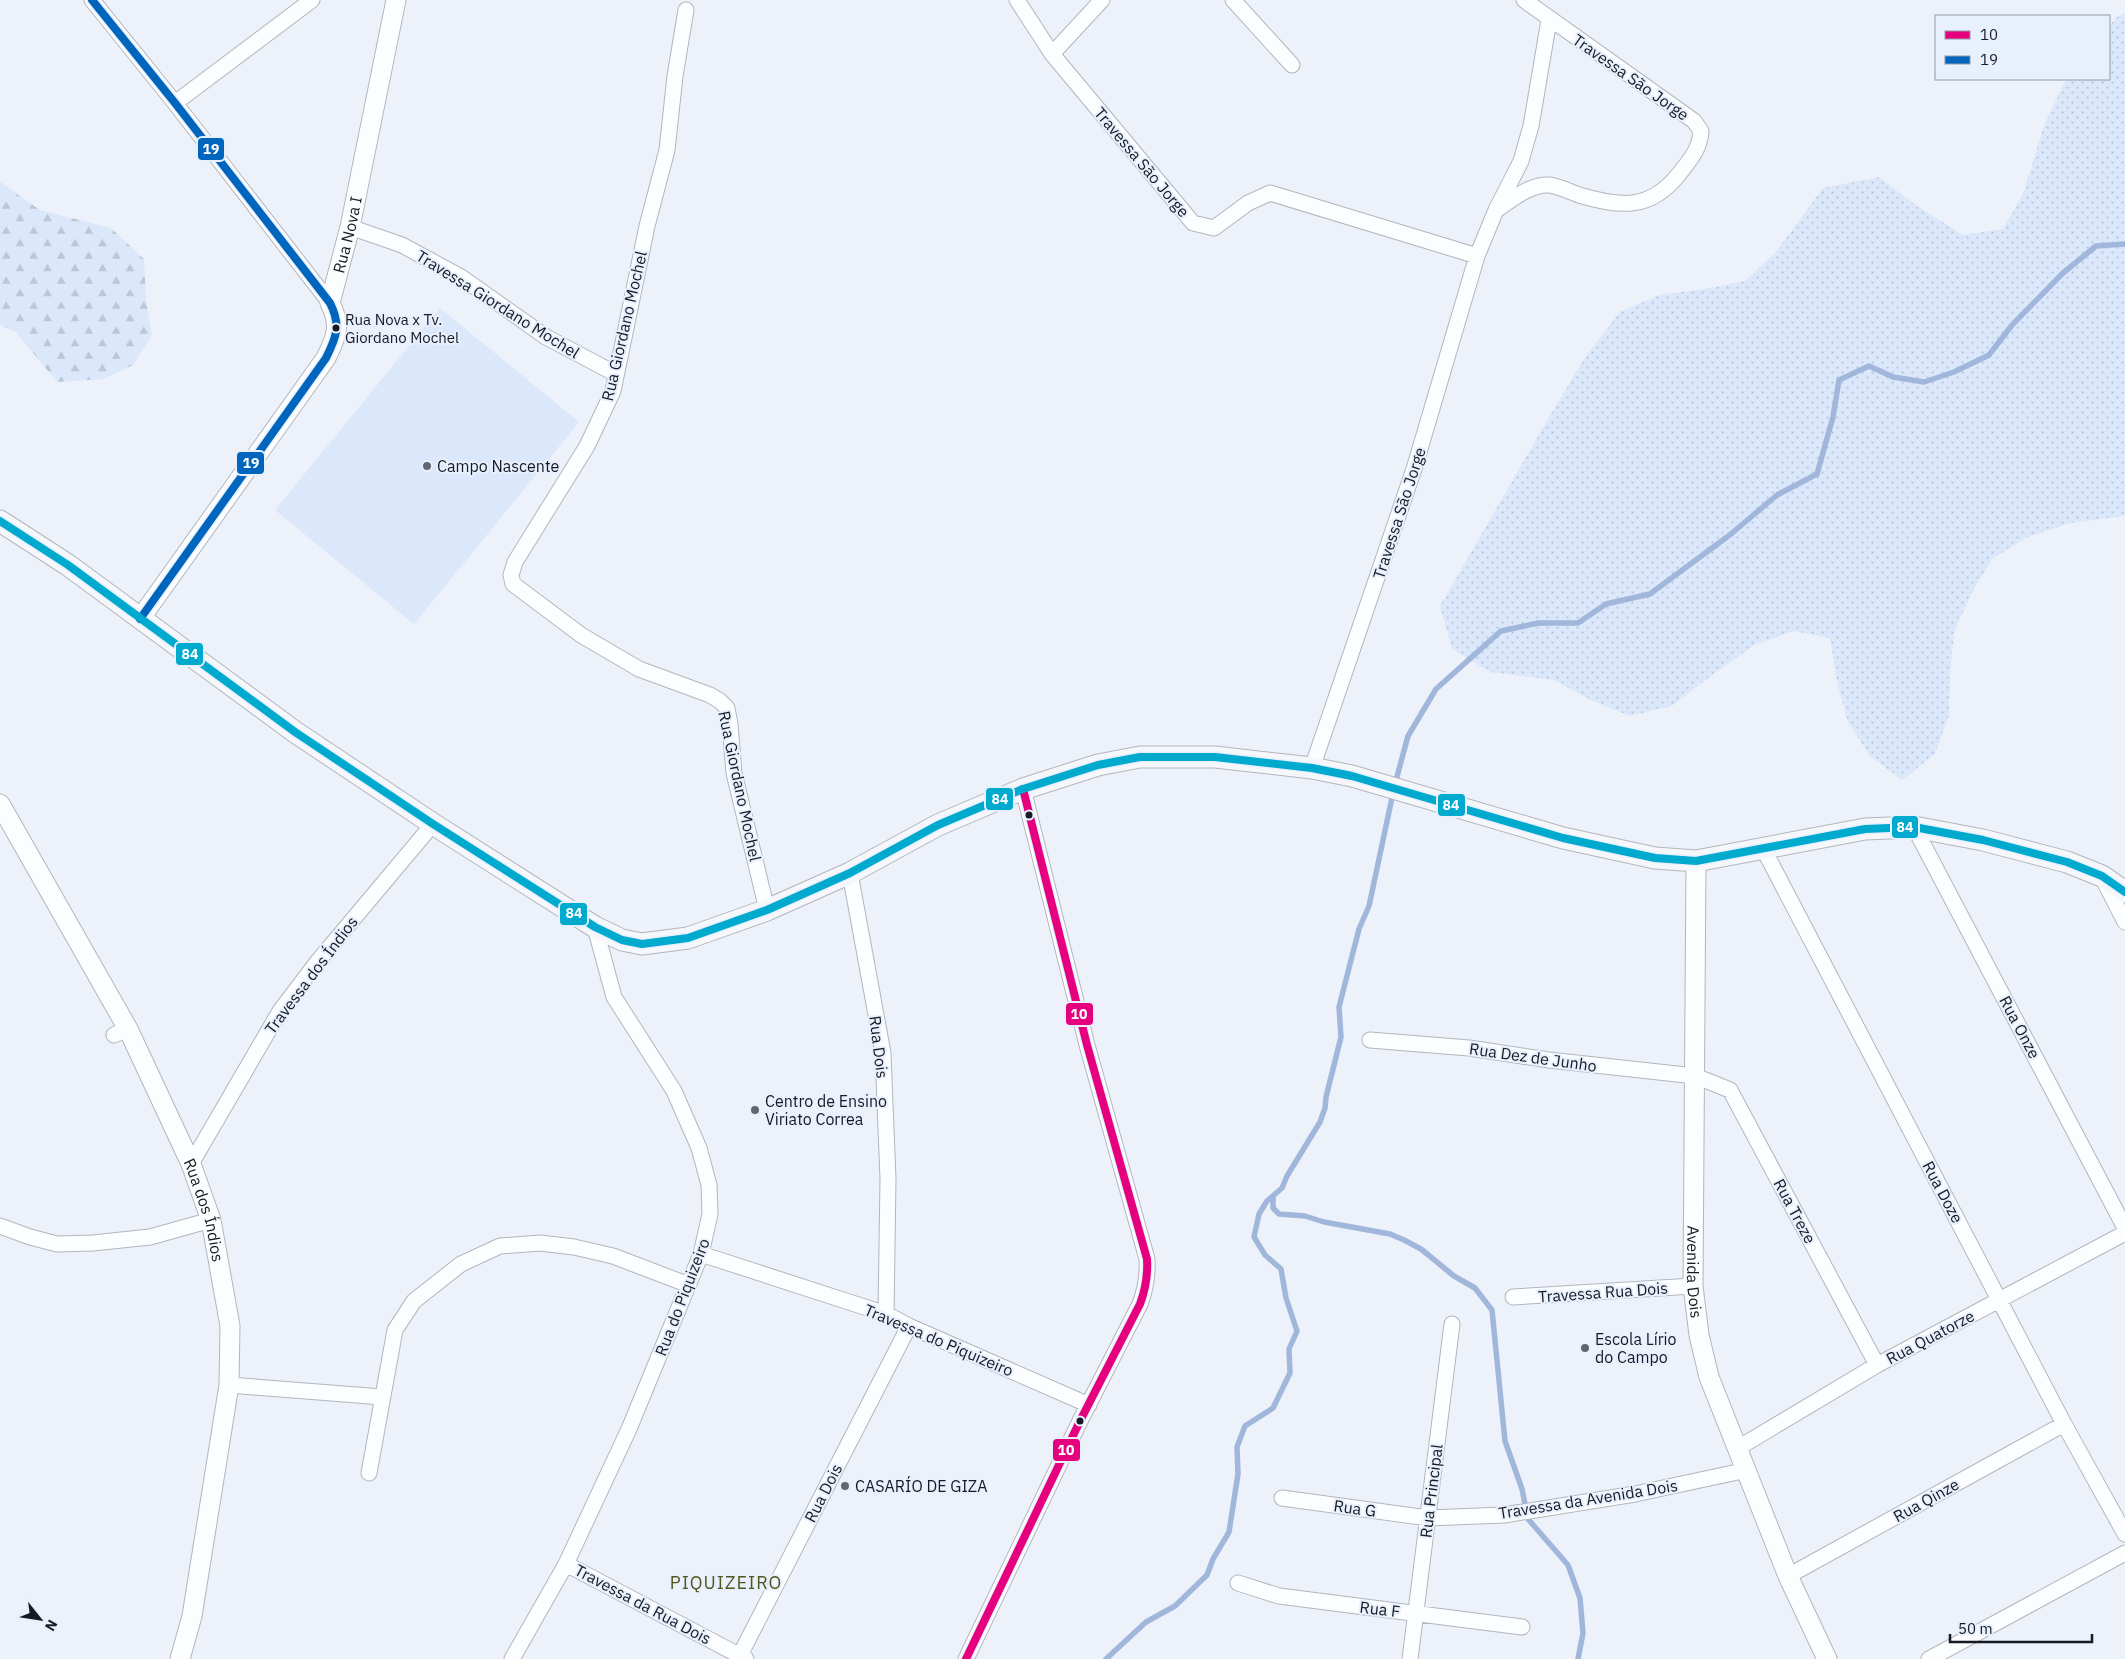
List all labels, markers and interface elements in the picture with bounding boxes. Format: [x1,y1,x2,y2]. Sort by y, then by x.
legend [1935,15,2110,80]
text: 10 [1980,25,1998,44]
street label: Travessa São Jorge [1569,29,1693,125]
text: 19 [1980,50,1998,69]
street label: Travessa São Jorge [1090,103,1194,221]
line badge: 19 [197,137,225,161]
text: 19 [203,140,219,158]
street label: Rua Nova I [328,195,366,275]
street label: Travessa Giordano Mochel [413,246,583,362]
street label: Rua Giordano Mochel [597,249,651,403]
place label: Rua Nova x Tv. Giordano Mochel [345,310,459,347]
marker: Rua Nova x Tv. Giordano Mochel [331,323,341,333]
street label: Travessa São Jorge [1368,444,1430,581]
line badge: 19 [236,451,265,475]
text: 19 [243,454,259,472]
place label: Campo Nascente [437,456,559,476]
marker: Campo Nascente [421,460,433,472]
line badge: 84 [175,642,204,666]
text: 84 [182,645,198,663]
street label: Rua Giordano Mochel [714,709,766,863]
line badge: 84 [985,787,1014,811]
text: 84 [992,790,1008,808]
line badge: 84 [1437,793,1466,817]
text: 84 [1443,796,1459,814]
unlabelled marker [1024,810,1034,820]
line badge: 84 [1891,815,1919,839]
text: 84 [1897,818,1913,836]
line badge: 84 [559,902,588,926]
text: 84 [566,904,582,922]
street label: Travessa dos Índios [259,912,362,1038]
street label: Rua Onze [1995,992,2045,1062]
line badge: 10 [1065,1002,1094,1026]
text: 10 [1071,1005,1087,1023]
street label: Rua Dois [865,1014,893,1080]
street label: Rua Dez de Junho [1468,1038,1598,1076]
place label: Centro de Ensino Viriato Correa [765,1091,887,1129]
marker: Centro de Ensino Viriato Correa [749,1104,761,1116]
street label: Rua dos Índios [180,1155,228,1263]
street label: Rua Doze [1918,1158,1968,1227]
street label: Rua Treze [1770,1175,1821,1247]
street label: Avenida Dois [1683,1226,1707,1319]
street label: Rua do Piquizeiro [650,1235,714,1359]
street label: Travessa Rua Dois [1537,1277,1669,1307]
street label: Travessa do Piquizeiro [862,1300,1017,1380]
street label: Rua Quatorze [1882,1305,1978,1369]
place label: Escola Lírio do Campo [1595,1329,1677,1367]
marker: Escola Lírio do Campo [1579,1342,1591,1354]
unlabelled marker [1075,1416,1085,1426]
line badge: 10 [1052,1438,1081,1462]
text: 10 [1058,1441,1074,1459]
street label: Rua Principal [1415,1443,1447,1539]
street label: Rua Dois [800,1460,846,1526]
street label: Rua Qinze [1890,1474,1963,1526]
place label: CASARÍO DE GIZA [855,1475,987,1496]
street label: Travessa da Avenida Dois [1497,1475,1679,1523]
marker: CASARÍO DE GIZA [839,1480,851,1492]
street label: Rua G [1332,1495,1378,1521]
street label: Travessa da Rua Dois [571,1560,715,1648]
district label: PIQUIZEIRO [670,1571,782,1594]
north arrow [15,1594,65,1644]
street label: Rua F [1359,1597,1401,1621]
scale bar [1950,1612,2092,1644]
text: N [41,1617,62,1634]
text: 50 m [1958,1619,1993,1638]

